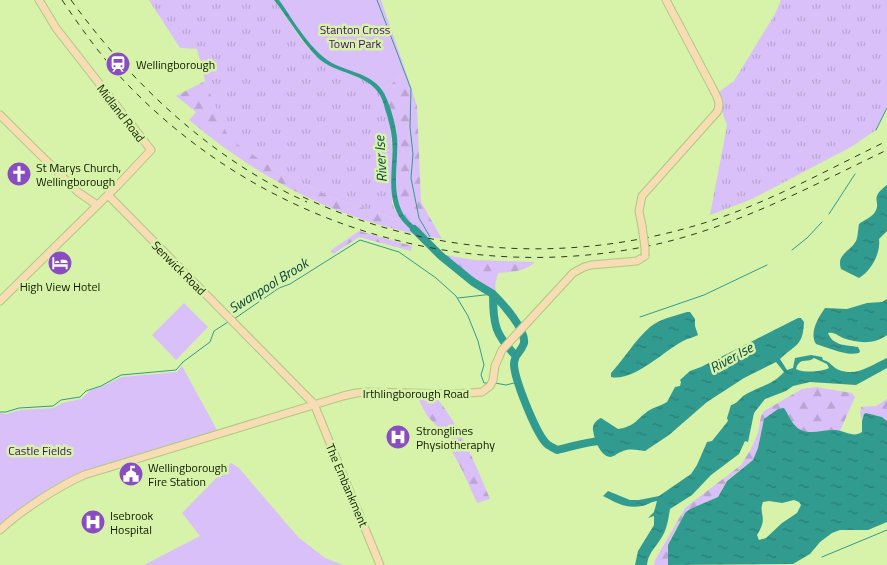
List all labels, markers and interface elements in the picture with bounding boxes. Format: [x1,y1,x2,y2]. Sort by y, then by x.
park label: Stanton Cross Town Park [320,20,391,53]
station icon: Wellingborough [105,51,131,77]
place label: Wellingborough [136,55,215,74]
street label: Midland Road [92,80,150,146]
water label: River Ise [368,134,392,183]
place label: St Marys Church, Wellingborough [36,158,121,191]
church icon: St Marys Church, Wellingborough [6,161,32,187]
street label: Senwick Road [147,236,211,300]
hotel icon: High View Hotel [47,250,73,276]
water label: Swanpool Brook [224,251,313,318]
place label: High View Hotel [20,277,100,296]
water label: River Ise [706,336,758,377]
street label: Irthlingborough Road [363,384,469,403]
place label: Stronglines Physiotheraphy [416,421,495,454]
hospital icon: Stronglines Physiotheraphy [385,424,411,450]
street label: The Embankment [321,440,374,531]
park label: Castle Fields [8,441,72,460]
place label: Wellingborough Fire Station [148,458,227,491]
public building icon: Wellingborough Fire Station [118,461,144,487]
place label: Isebrook Hospital [110,506,154,539]
hospital icon: Isebrook Hospital [80,509,106,535]

